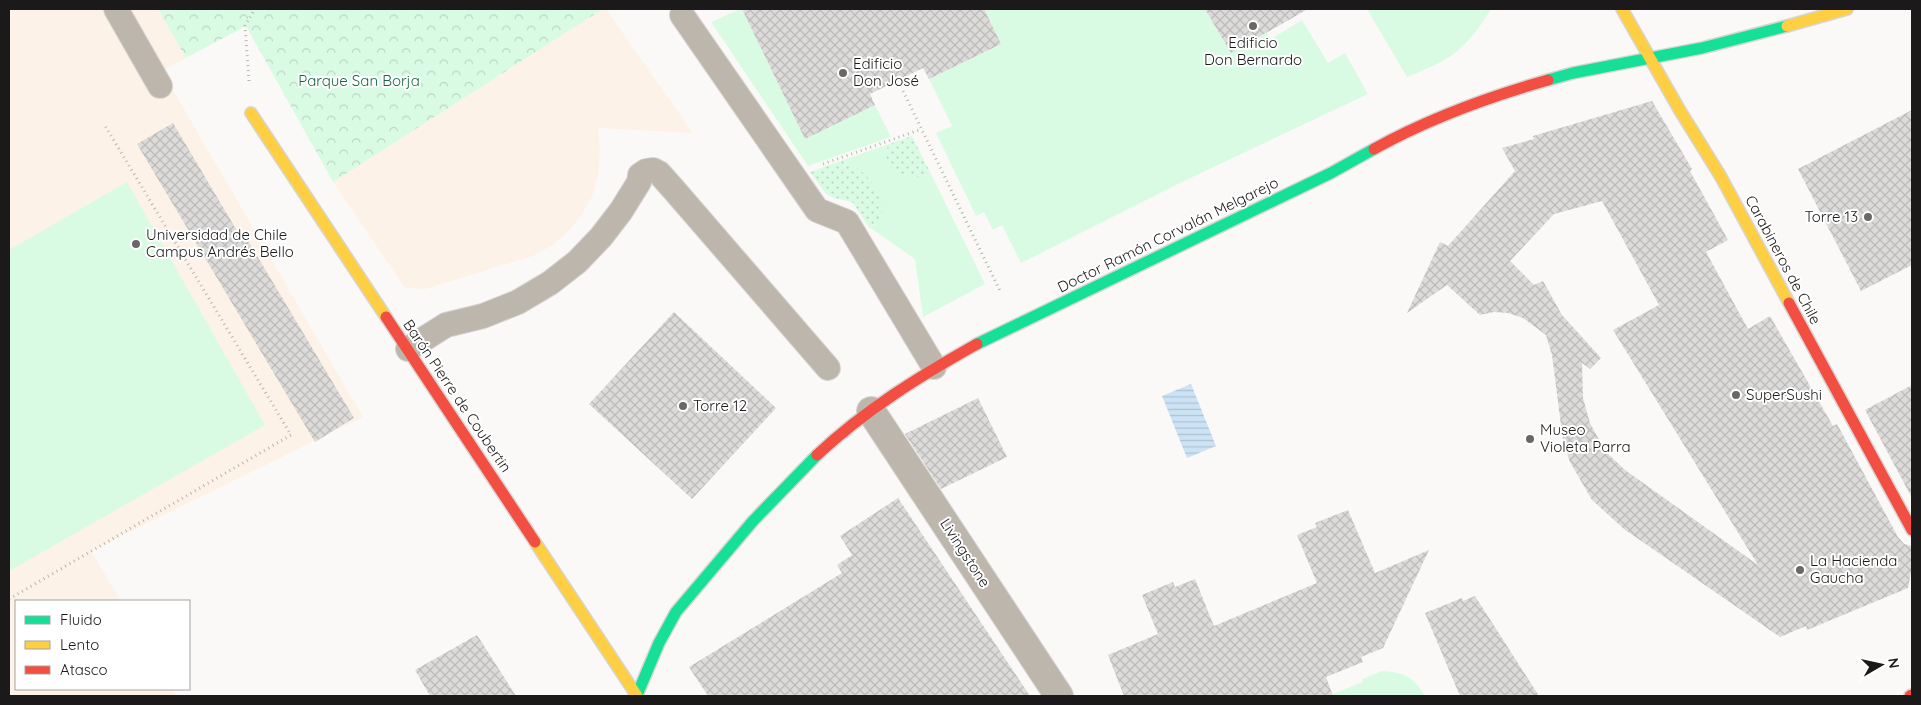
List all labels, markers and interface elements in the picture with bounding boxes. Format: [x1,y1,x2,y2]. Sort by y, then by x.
marker: Edificio Don Bernardo [1247,20,1259,32]
place label: Edificio Don Bernardo [1204,33,1302,69]
place label: Edificio Don José [853,54,919,90]
marker: Edificio Don José [837,67,849,79]
park label: Parque San Borja [298,71,420,90]
street label: Doctor Ramón Corvalán Melgarejo [1054,173,1281,296]
street label: Carabineros de Chile [1741,192,1826,328]
place label: Torre 13 [1804,207,1858,226]
marker: Torre 13 [1862,211,1874,223]
place label: Universidad de Chile Campus Andrés Bello [146,225,294,261]
marker: Universidad de Chile Campus Andrés Bello [130,238,142,250]
street label: Barón Pierre de Coubertin [399,316,516,476]
place label: SuperSushi [1746,385,1822,404]
marker: SuperSushi [1730,389,1742,401]
place label: Torre 12 [693,396,747,415]
marker: Torre 12 [677,400,689,412]
place label: Museo Violeta Parra [1540,420,1631,456]
marker: Museo Violeta Parra [1524,433,1536,445]
street label: Livingstone [936,515,995,591]
place label: La Hacienda Gaucha [1810,551,1897,587]
marker: La Hacienda Gaucha [1794,564,1806,576]
legend [15,600,190,690]
text: Fluido [60,610,102,629]
text: Lento [60,635,99,654]
north arrow [1856,640,1906,690]
text: N [1884,656,1904,669]
text: Atasco [60,660,108,679]

